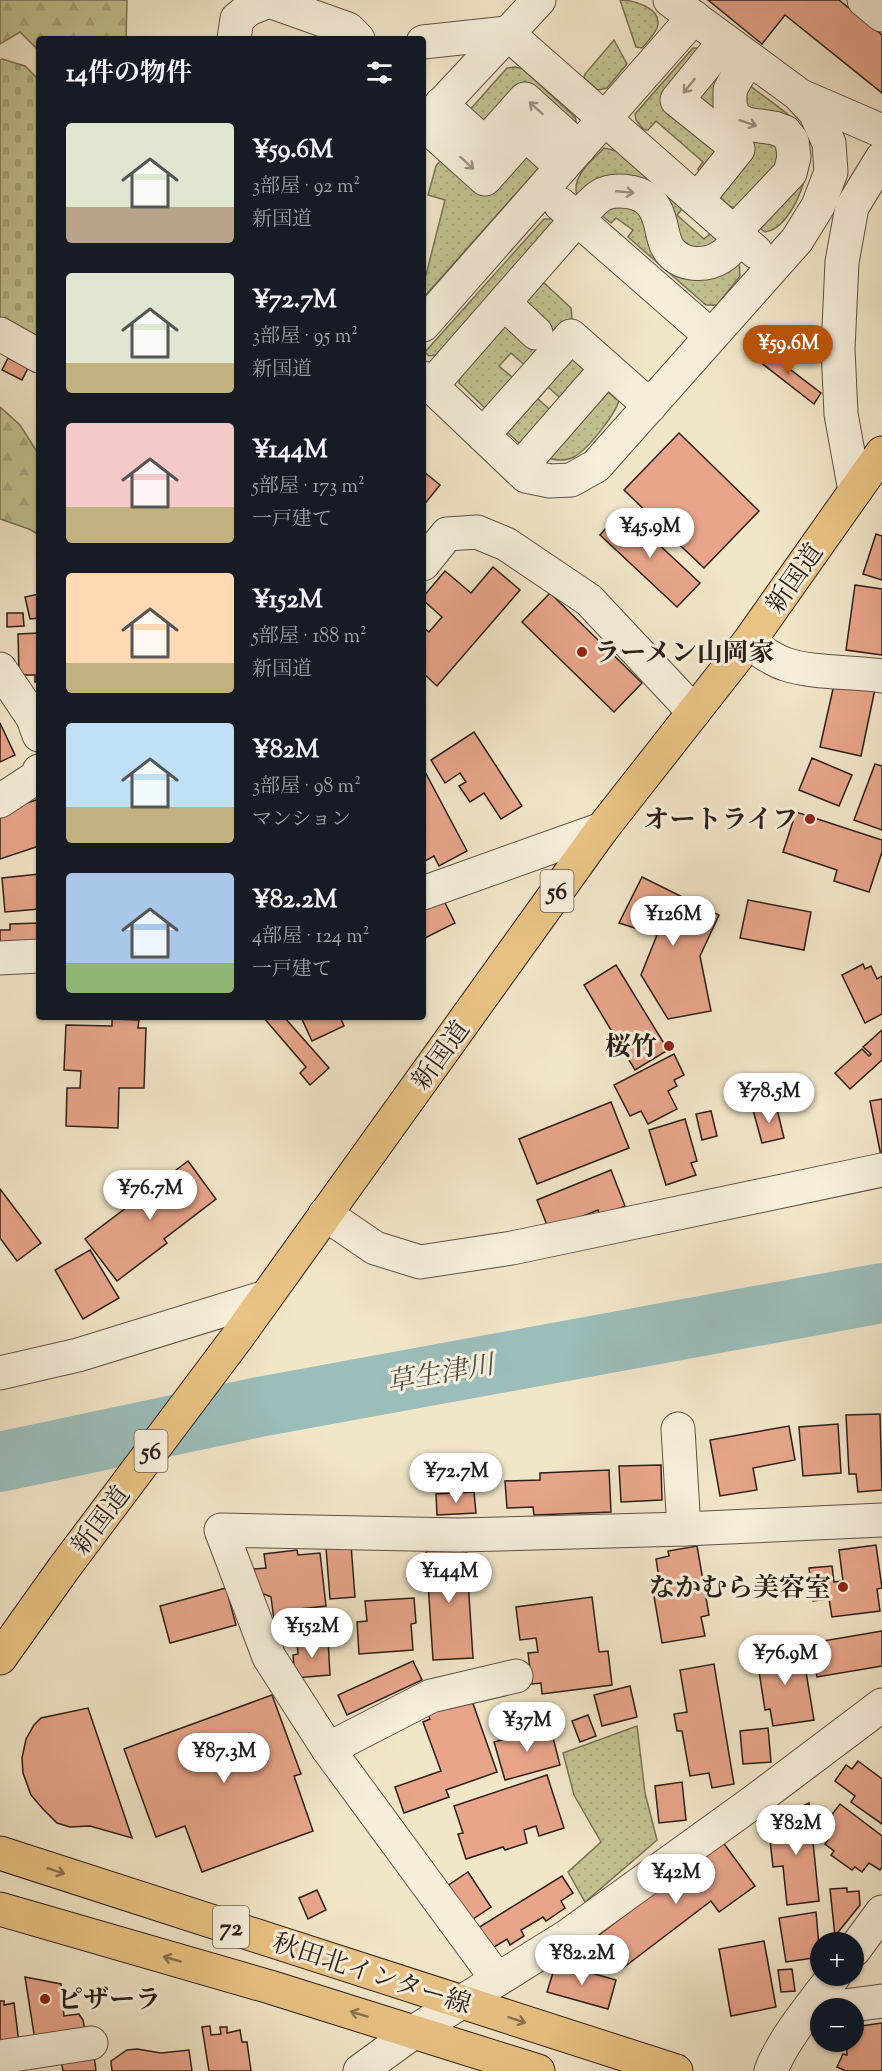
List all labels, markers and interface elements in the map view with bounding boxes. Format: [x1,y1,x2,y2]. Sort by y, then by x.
text: 14件の物件 [66,56,192,93]
icon: filters [363,56,396,89]
one-way arrow [682,78,695,94]
one-way arrow [529,101,544,115]
one-way arrow [738,118,757,129]
text: ¥59.6M [252,132,333,169]
icon: home [114,147,186,219]
one-way arrow [460,156,475,170]
text: 3部屋 · 92 m² [252,173,360,202]
one-way arrow [614,187,634,198]
text: 新国道 [252,206,312,235]
text: ¥72.7M [252,282,337,319]
icon: home [114,297,186,369]
text: 3部屋 · 95 m² [252,323,358,352]
pin: ¥59.6M [739,325,837,376]
text: ¥59.6M [757,330,819,359]
text: 新国道 [252,356,312,385]
text: ¥144M [252,432,328,469]
icon: home [114,447,186,519]
text: 5部屋 · 173 m² [252,473,365,502]
text: 一戸建て [252,506,332,535]
pin: ¥45.9M [601,508,699,559]
text: ¥45.9M [619,513,681,542]
street label: 新国道 [759,537,834,622]
text: ¥152M [252,582,323,619]
icon: home [114,597,186,669]
text: 5部屋 · 188 m² [252,623,367,652]
place label: ラーメン山岡家 [594,636,775,673]
marker: ラーメン山岡家 [575,645,589,659]
text: 新国道 [252,656,312,685]
text: ¥82M [252,732,319,769]
icon: home [114,747,186,819]
text: 3部屋 · 98 m² [252,773,361,802]
place label: オートライフ [644,803,798,840]
text: マンション [252,806,351,835]
marker: オートライフ [803,812,817,826]
road number: 56 [540,870,574,912]
text: ¥82.2M [252,882,338,919]
pin: ¥126M [631,896,715,947]
icon: home [114,897,186,969]
text: ¥126M [644,901,702,930]
text: 4部屋 · 124 m² [252,923,369,952]
text: 一戸建て [252,956,332,985]
street label: 新国道 [404,1014,480,1099]
place label: 桜竹 [605,1030,657,1067]
marker: 桜竹 [662,1039,676,1053]
pin: ¥78.5M [720,1073,818,1124]
text: ¥78.5M [738,1078,800,1107]
pin: ¥76.7M [101,1170,199,1221]
text: ¥76.7M [117,1175,183,1204]
water label: 草生津川 [384,1346,500,1404]
road number: 56 [134,1430,168,1472]
pin: ¥72.7M [407,1453,505,1504]
text: ¥72.7M [423,1458,489,1487]
street label: 新国道 [64,1479,140,1564]
pin: ¥144M [407,1553,491,1604]
text: ¥144M [420,1558,478,1587]
place label: なかむら美容室 [649,1571,831,1608]
marker: なかむら美容室 [836,1580,850,1594]
pin: ¥152M [270,1608,354,1659]
text: ¥152M [285,1613,339,1642]
pin: ¥76.9M [736,1635,834,1686]
text: ¥76.9M [752,1640,818,1669]
pin: ¥37M [491,1702,563,1753]
text: ¥37M [502,1707,552,1736]
pin: ¥87.3M [175,1733,273,1784]
text: ¥87.3M [192,1738,256,1767]
pin: ¥82M [760,1805,832,1856]
text: ¥82M [770,1810,822,1839]
pin: ¥42M [640,1854,712,1905]
text: ¥42M [651,1859,701,1888]
one-way arrow [46,1866,65,1877]
road number: 72 [213,1906,249,1948]
street label: 秋田北インター線 [267,1926,475,2025]
map controls [810,1932,864,2052]
button: + [810,1932,864,1986]
pin: ¥82.2M [533,1935,631,1986]
text: ¥82.2M [549,1940,615,1969]
one-way arrow [163,1953,182,1964]
place label: ピザーラ [57,1983,161,2020]
marker: ピザーラ [38,1992,52,2006]
button: − [810,1998,864,2052]
one-way arrow [350,2008,369,2019]
one-way arrow [507,2015,526,2026]

